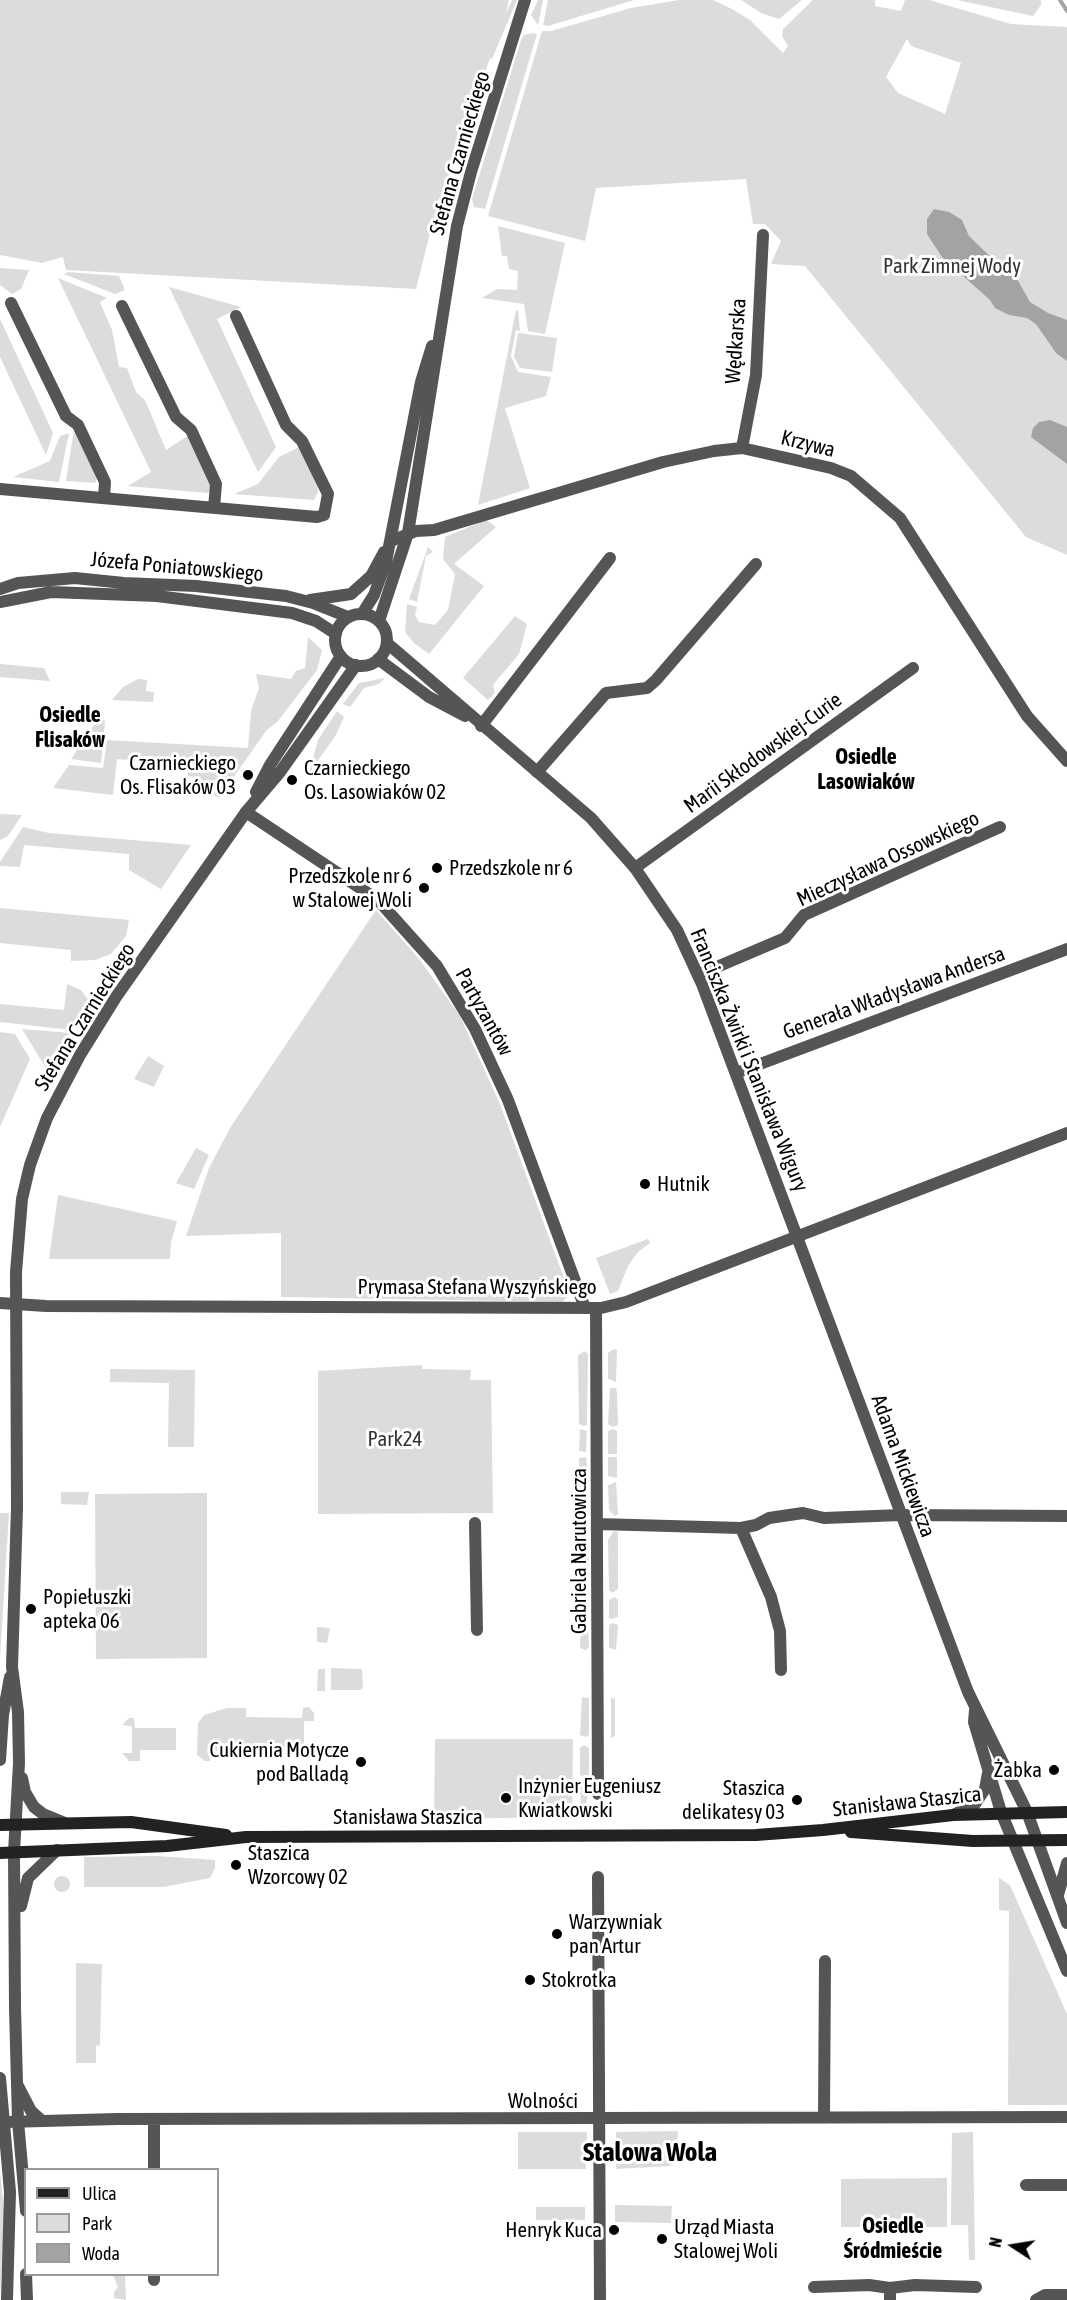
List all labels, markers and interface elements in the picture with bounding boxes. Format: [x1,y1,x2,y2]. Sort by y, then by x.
street label: Stefana Czarnieckiego [425,68,495,238]
park label: Park Zimnej Wody [883,253,1021,279]
street label: Wędkarska [720,297,752,385]
street label: Krzywa [778,425,838,463]
street label: Józefa Poniatowskiego [90,547,264,587]
street label: Marii Skłodowskiej-Curie [679,687,847,819]
district label: Osiedle Flisaków [35,702,105,754]
district label: Osiedle Lasowiaków [817,744,915,796]
place label: Czarnieckiego Os. Flisaków 03 [120,750,236,800]
place label: Czarnieckiego Os. Lasowiaków 02 [304,755,446,805]
marker: Czarnieckiego Os. Flisaków 03 [241,768,255,782]
marker: Czarnieckiego Os. Lasowiaków 02 [285,773,299,787]
street label: Mieczysława Ossowskiego [793,806,983,912]
place label: Przedszkole nr 6 [449,855,573,881]
marker: Przedszkole nr 6 [430,861,444,875]
place label: Przedszkole nr 6 w Stalowej Woli [288,863,412,913]
marker: Przedszkole nr 6 w Stalowej Woli [417,881,431,895]
street label: Franciszka Żwirki i Stanisława Wigury [685,925,813,1195]
street label: Stefana Czarnieckiego [29,939,141,1095]
street label: Generała Władysława Andersa [780,941,1008,1045]
street label: Partyzantów [450,964,518,1060]
place label: Hutnik [657,1171,710,1197]
marker: Hutnik [638,1177,652,1191]
street label: Prymasa Stefana Wyszyńskiego [357,1274,597,1300]
street label: Adama Mickiewicza [866,1391,940,1541]
park label: Park24 [368,1426,422,1452]
street label: Gabriela Narutowicza [566,1468,592,1634]
place label: Popiełuszki apteka 06 [43,1584,131,1634]
marker: Popiełuszki apteka 06 [24,1602,38,1616]
place label: Cukiernia Motycze pod Balladą [209,1737,349,1787]
marker: Cukiernia Motycze pod Balladą [354,1755,368,1769]
place label: Żabka [994,1757,1042,1783]
marker: Żabka [1047,1763,1061,1777]
place label: Inżynier Eugeniusz Kwiatkowski [518,1773,661,1823]
place label: Staszica delikatesy 03 [682,1775,785,1825]
street label: Stanisława Staszica [831,1782,983,1822]
marker: Inżynier Eugeniusz Kwiatkowski [499,1791,513,1805]
marker: Staszica delikatesy 03 [790,1793,804,1807]
street label: Stanisława Staszica [333,1804,483,1830]
place label: Staszica Wzorcowy 02 [248,1840,348,1890]
marker: Staszica Wzorcowy 02 [229,1858,243,1872]
place label: Warzywniak pan Artur [569,1909,662,1959]
marker: Warzywniak pan Artur [550,1927,564,1941]
place label: Stokrotka [542,1967,617,1993]
marker: Stokrotka [523,1973,537,1987]
street label: Wolności [508,2088,578,2114]
district label: Stalowa Wola [583,2136,717,2168]
legend [24,2168,219,2276]
text: Ulica [82,2183,117,2204]
text: Park [82,2213,112,2234]
district label: Osiedle Śródmieście [844,2213,942,2264]
place label: Urząd Miasta Stalowej Woli [674,2214,778,2264]
north arrow [983,2216,1043,2276]
place label: Henryk Kuca [505,2217,602,2243]
marker: Henryk Kuca [607,2223,621,2237]
marker: Urząd Miasta Stalowej Woli [655,2232,669,2246]
text: N [986,2236,1005,2249]
text: Woda [82,2243,120,2264]

